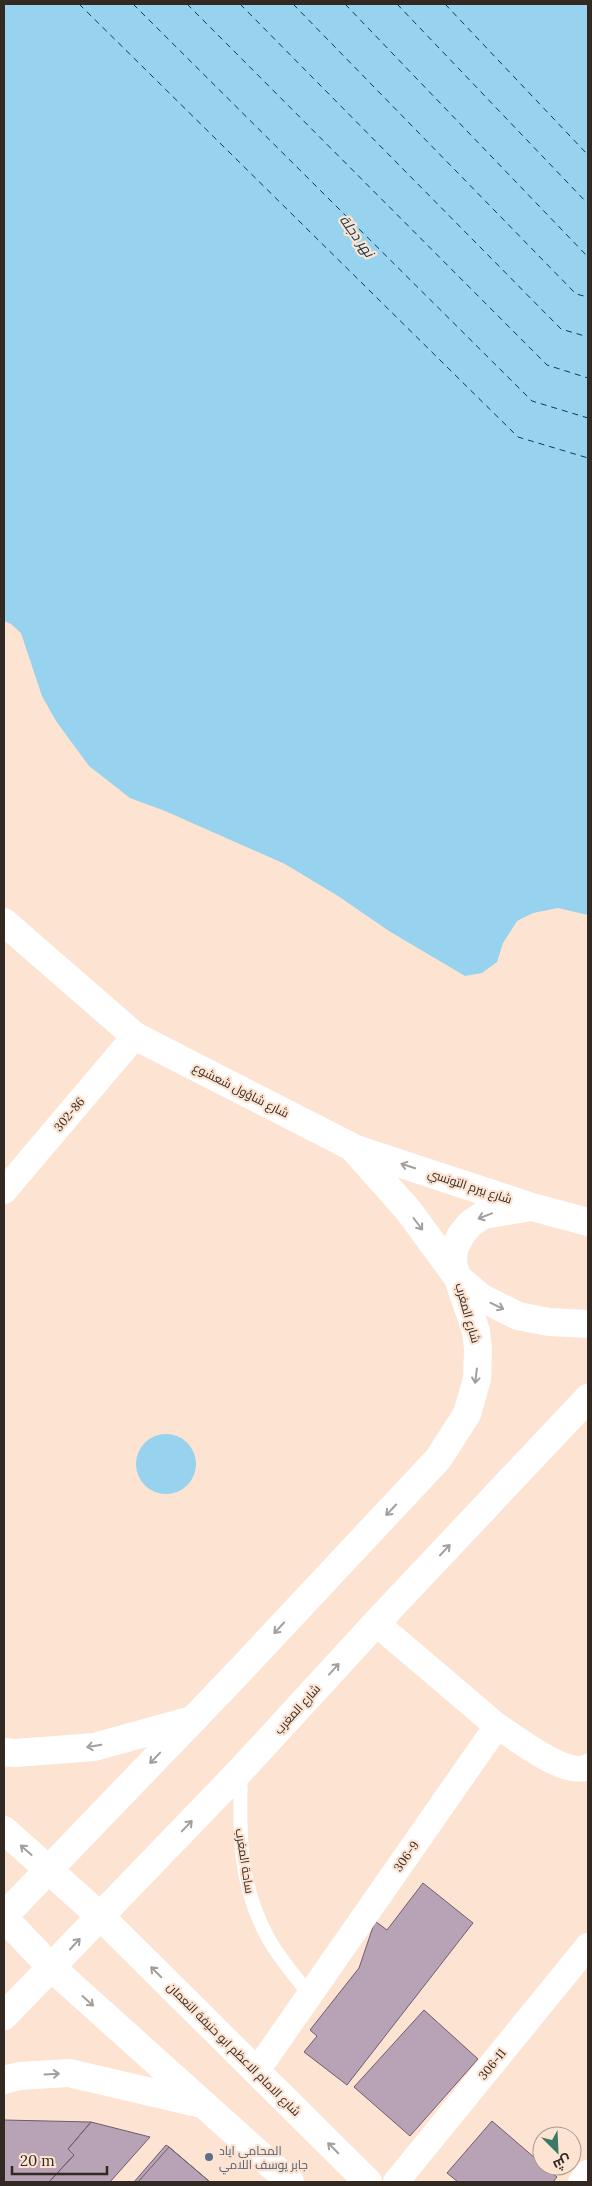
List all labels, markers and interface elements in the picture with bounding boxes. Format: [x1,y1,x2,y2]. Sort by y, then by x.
water label: نهر دجلة [336,211,379,262]
street label: شارع شاؤول شعشوع [190,1059,291,1122]
street label: 302-86 [50,1094,88,1134]
one-way arrow [400,1160,416,1170]
street label: شارع بيرم التونسي [425,1165,514,1210]
one-way arrow [478,1212,493,1221]
one-way arrow [413,1217,423,1231]
street label: شارع المغرب [451,1281,484,1345]
one-way arrow [490,1301,505,1311]
one-way arrow [471,1367,481,1383]
one-way arrow [385,1503,396,1516]
one-way arrow [439,1544,451,1557]
one-way arrow [273,1622,285,1635]
one-way arrow [328,1662,340,1675]
street label: شارع المغرب [271,1681,324,1738]
one-way arrow [86,1741,102,1751]
one-way arrow [149,1752,161,1765]
one-way arrow [181,1820,193,1832]
street label: ساحة المغرب [232,1827,258,1895]
street label: 306-9 [390,1838,422,1874]
one-way arrow [20,1844,33,1855]
one-way arrow [69,1937,81,1950]
one-way arrow [149,1966,162,1978]
street label: شارع الامام الاعظم ابو حنيفة النعمان [163,1979,304,2120]
one-way arrow [81,1995,94,2007]
street label: 306-11 [475,2046,509,2082]
one-way arrow [44,2070,60,2079]
north arrow [532,2126,582,2176]
one-way arrow [327,2142,340,2154]
place label: المحامي اياد جابر يوسف اللامي [219,2143,308,2175]
scale bar [12,2144,108,2176]
text: 20 m [20,2151,55,2170]
marker: المحامي اياد جابر يوسف اللامي [203,2151,215,2163]
text: ش [550,2151,574,2175]

